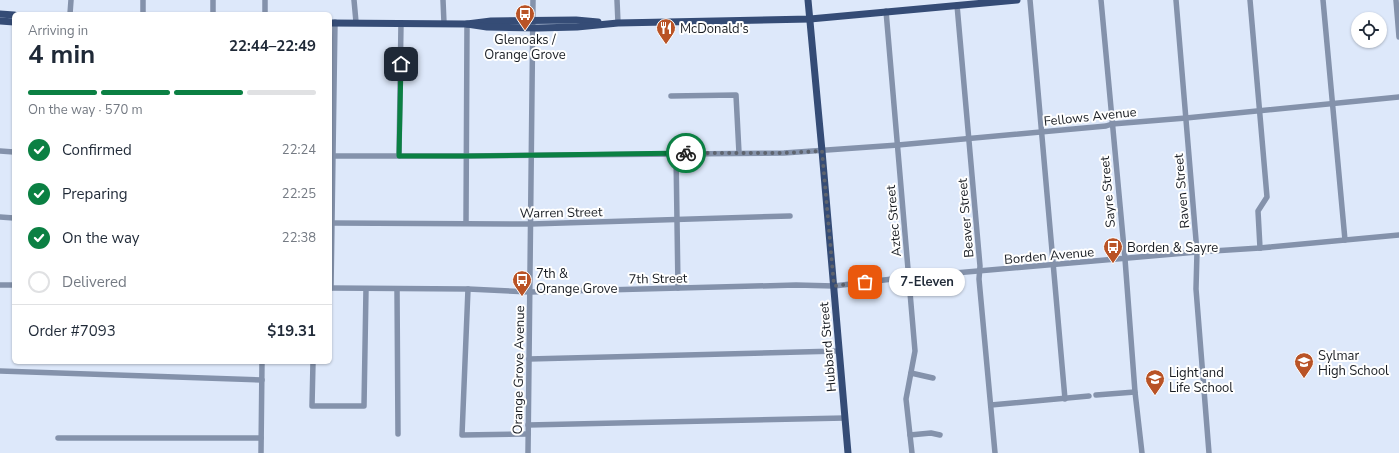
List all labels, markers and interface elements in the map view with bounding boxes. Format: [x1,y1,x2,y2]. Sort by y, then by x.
bus stop icon: Glenoaks / Orange Grove [514,3,536,31]
map controls [1351,12,1387,48]
button: locate [1351,12,1387,48]
restaurant icon: McDonald's [655,17,677,45]
place label: McDonald's [680,20,749,38]
text: Arriving in [28,22,88,40]
place label: Glenoaks / Orange Grove [484,31,566,64]
text: 22:44–22:49 [229,36,316,56]
text: 4 min [28,37,95,72]
pin [384,47,418,81]
icon: home [390,53,412,75]
text: On the way · 570 m [28,101,143,119]
street label: Fellows Avenue [1043,103,1137,131]
courier [666,133,706,173]
icon: check [28,139,50,161]
text: Confirmed [62,140,132,160]
text: 22:24 [282,141,316,159]
icon: bike [675,142,697,164]
street label: Raven Street [1170,152,1194,229]
street label: Sayre Street [1096,155,1120,228]
street label: Beaver Street [954,177,978,258]
icon: check [28,183,50,205]
text: Preparing [62,184,127,204]
street label: Aztec Street [882,184,906,257]
text: 22:25 [282,185,316,203]
street label: Warren Street [519,203,603,223]
icon: check [28,227,50,249]
text: On the way [62,228,140,248]
text: 22:38 [282,229,316,247]
bus stop icon: Borden & Sayre [1102,236,1124,264]
place label: Borden & Sayre [1127,239,1218,257]
street label: Borden Avenue [1003,243,1095,269]
place label: 7th & Orange Grove [536,265,617,298]
pin [848,265,882,299]
callout: 7-Eleven [889,268,965,296]
bus stop icon: 7th & Orange Grove [511,269,533,297]
street label: 7th Street [629,269,688,289]
icon: bag [854,271,876,293]
text: Delivered [62,272,127,292]
text: 7-Eleven [900,273,954,291]
street label: Hubbard Street [815,301,841,393]
street label: Orange Grove Avenue [509,305,529,435]
text: Order #7093 [28,321,116,341]
text: $19.31 [267,321,316,341]
place label: Sylmar High School [1318,347,1389,380]
school or university icon: Sylmar High School [1293,351,1315,379]
place label: Light and Life School [1169,364,1233,397]
school or university icon: Light and Life School [1144,368,1166,396]

